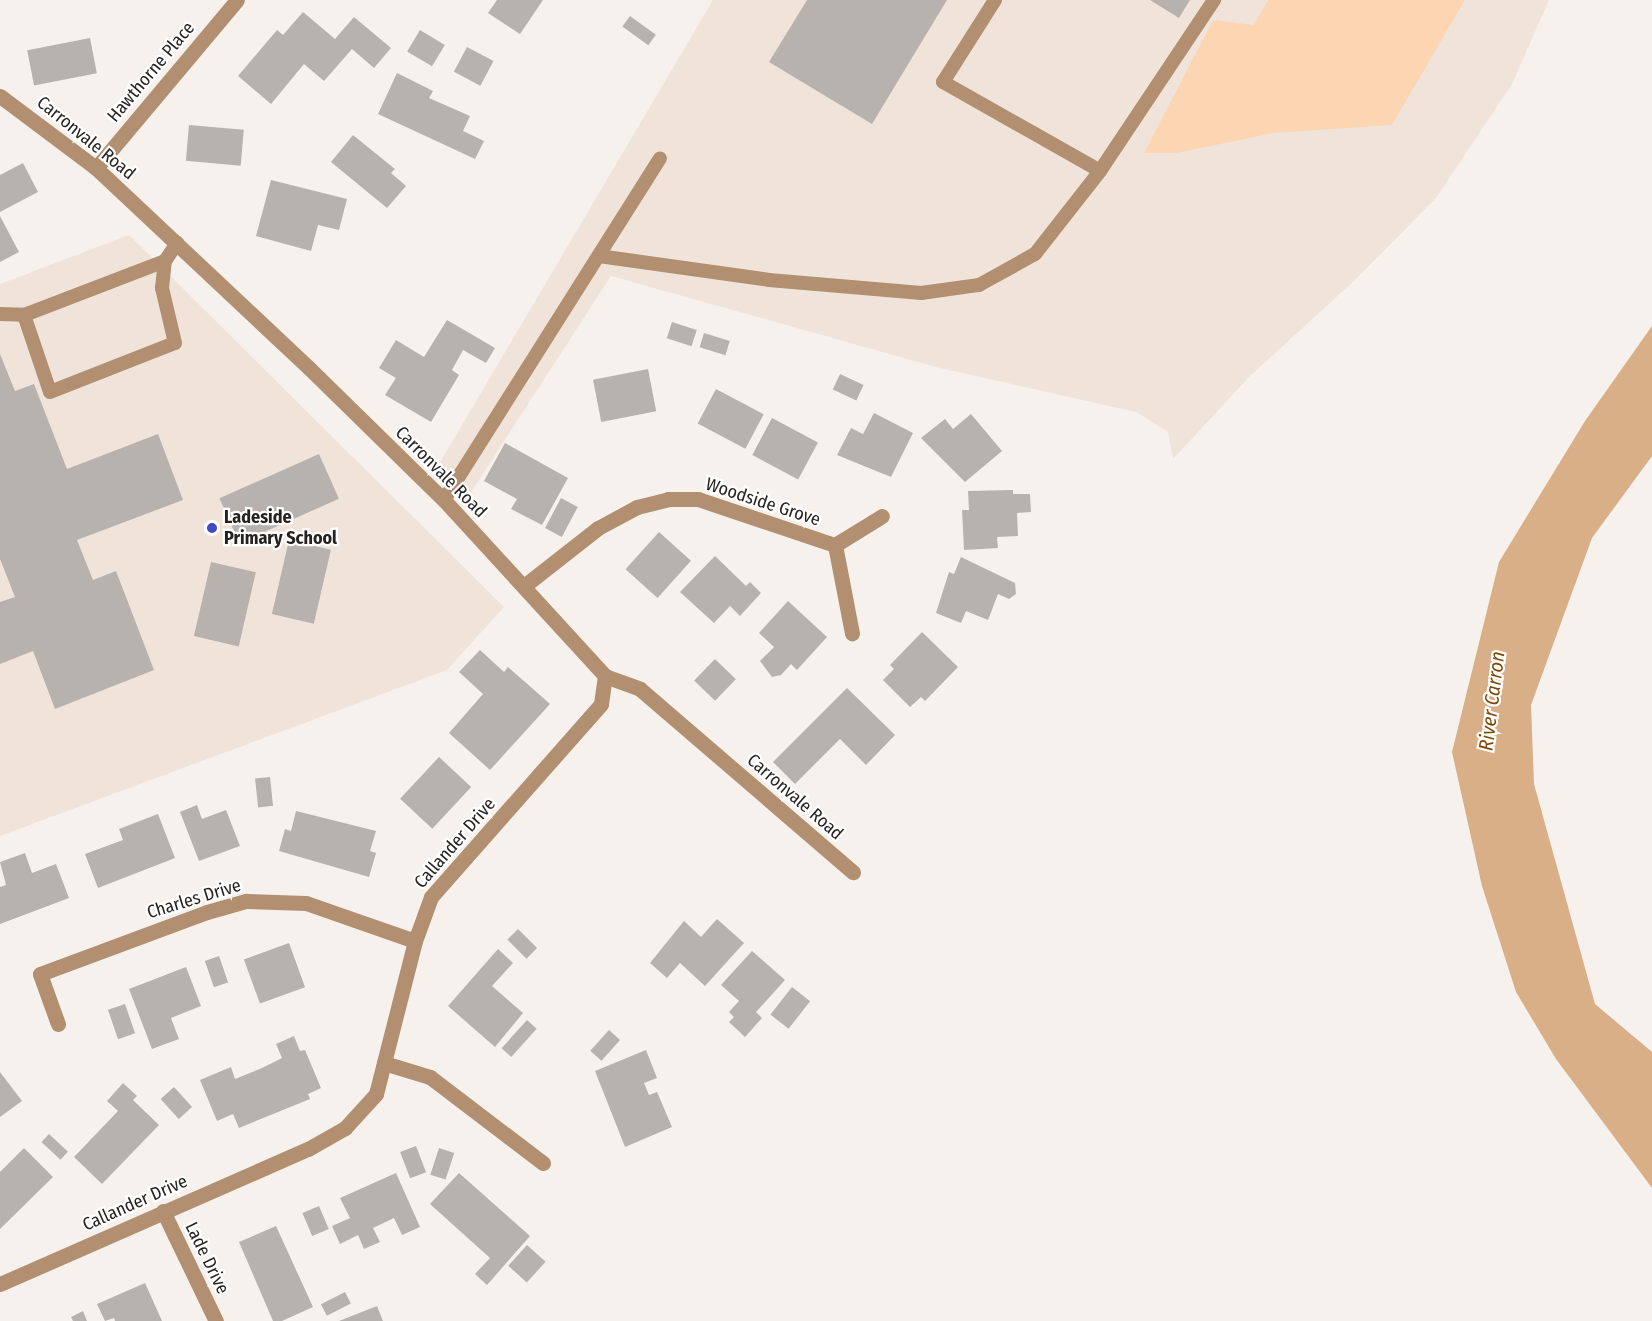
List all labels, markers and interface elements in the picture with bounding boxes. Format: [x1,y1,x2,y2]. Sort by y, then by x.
street label: Hawthorne Place [103,18,199,126]
street label: Carronvale Road [33,92,139,184]
street label: Carronvale Road [391,422,491,522]
street label: Woodside Grove [703,473,823,531]
place label: Ladeside Primary School [224,507,337,550]
marker: Ladeside Primary School [205,521,219,535]
water label: River Carron [1474,650,1510,752]
street label: Carronvale Road [743,749,847,845]
street label: Callander Drive [410,793,500,893]
street label: Charles Drive [144,874,244,924]
street label: Callander Drive [79,1170,191,1236]
street label: Lade Drive [180,1218,234,1298]

